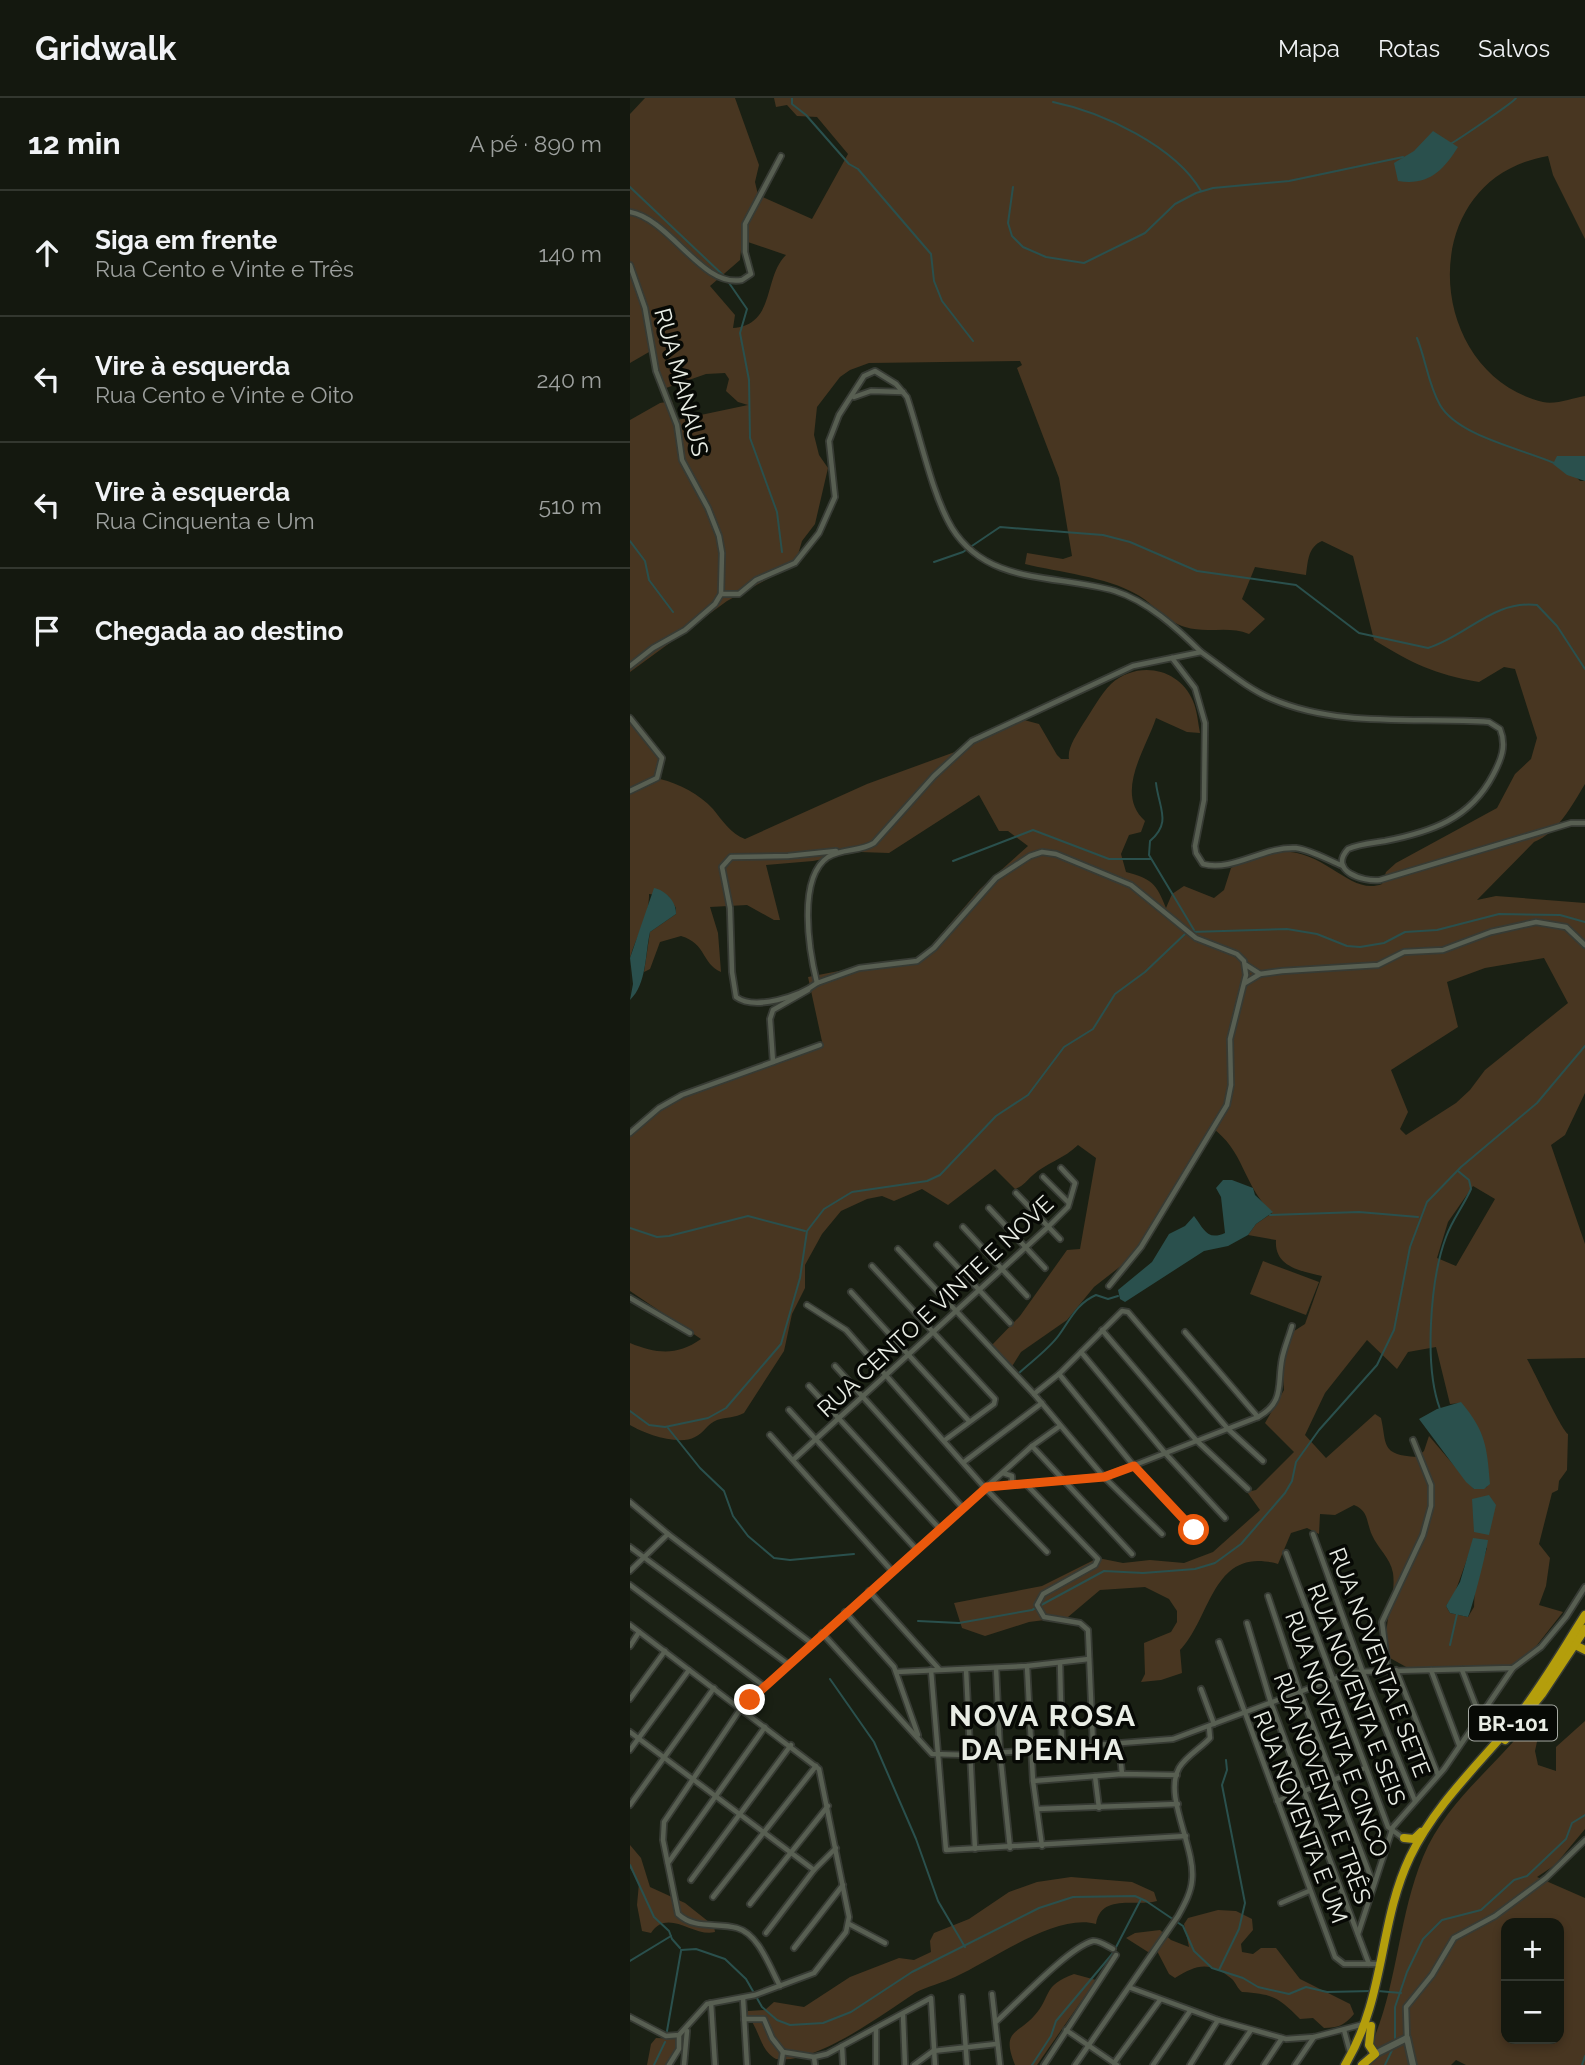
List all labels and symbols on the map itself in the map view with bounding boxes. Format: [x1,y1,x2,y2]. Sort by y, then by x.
street label: RUA MANAUS [649,305,715,459]
street label: RUA CENTO E VINTE E NOVE [812,1190,1058,1422]
route start [1178,1514,1209,1545]
street label: RUA NOVENTA E SETE [1324,1544,1436,1780]
street label: RUA NOVENTA E SEIS [1302,1580,1412,1809]
street label: RUA NOVENTA E CINCO [1280,1608,1394,1860]
street label: RUA NOVENTA E TRÊS [1269,1669,1377,1907]
route end [734,1684,765,1715]
district label: NOVA ROSA DA PENHA [949,1698,1137,1767]
road number: BR-101 [1469,1706,1557,1740]
street label: RUA NOVENTA E UM [1248,1707,1354,1927]

